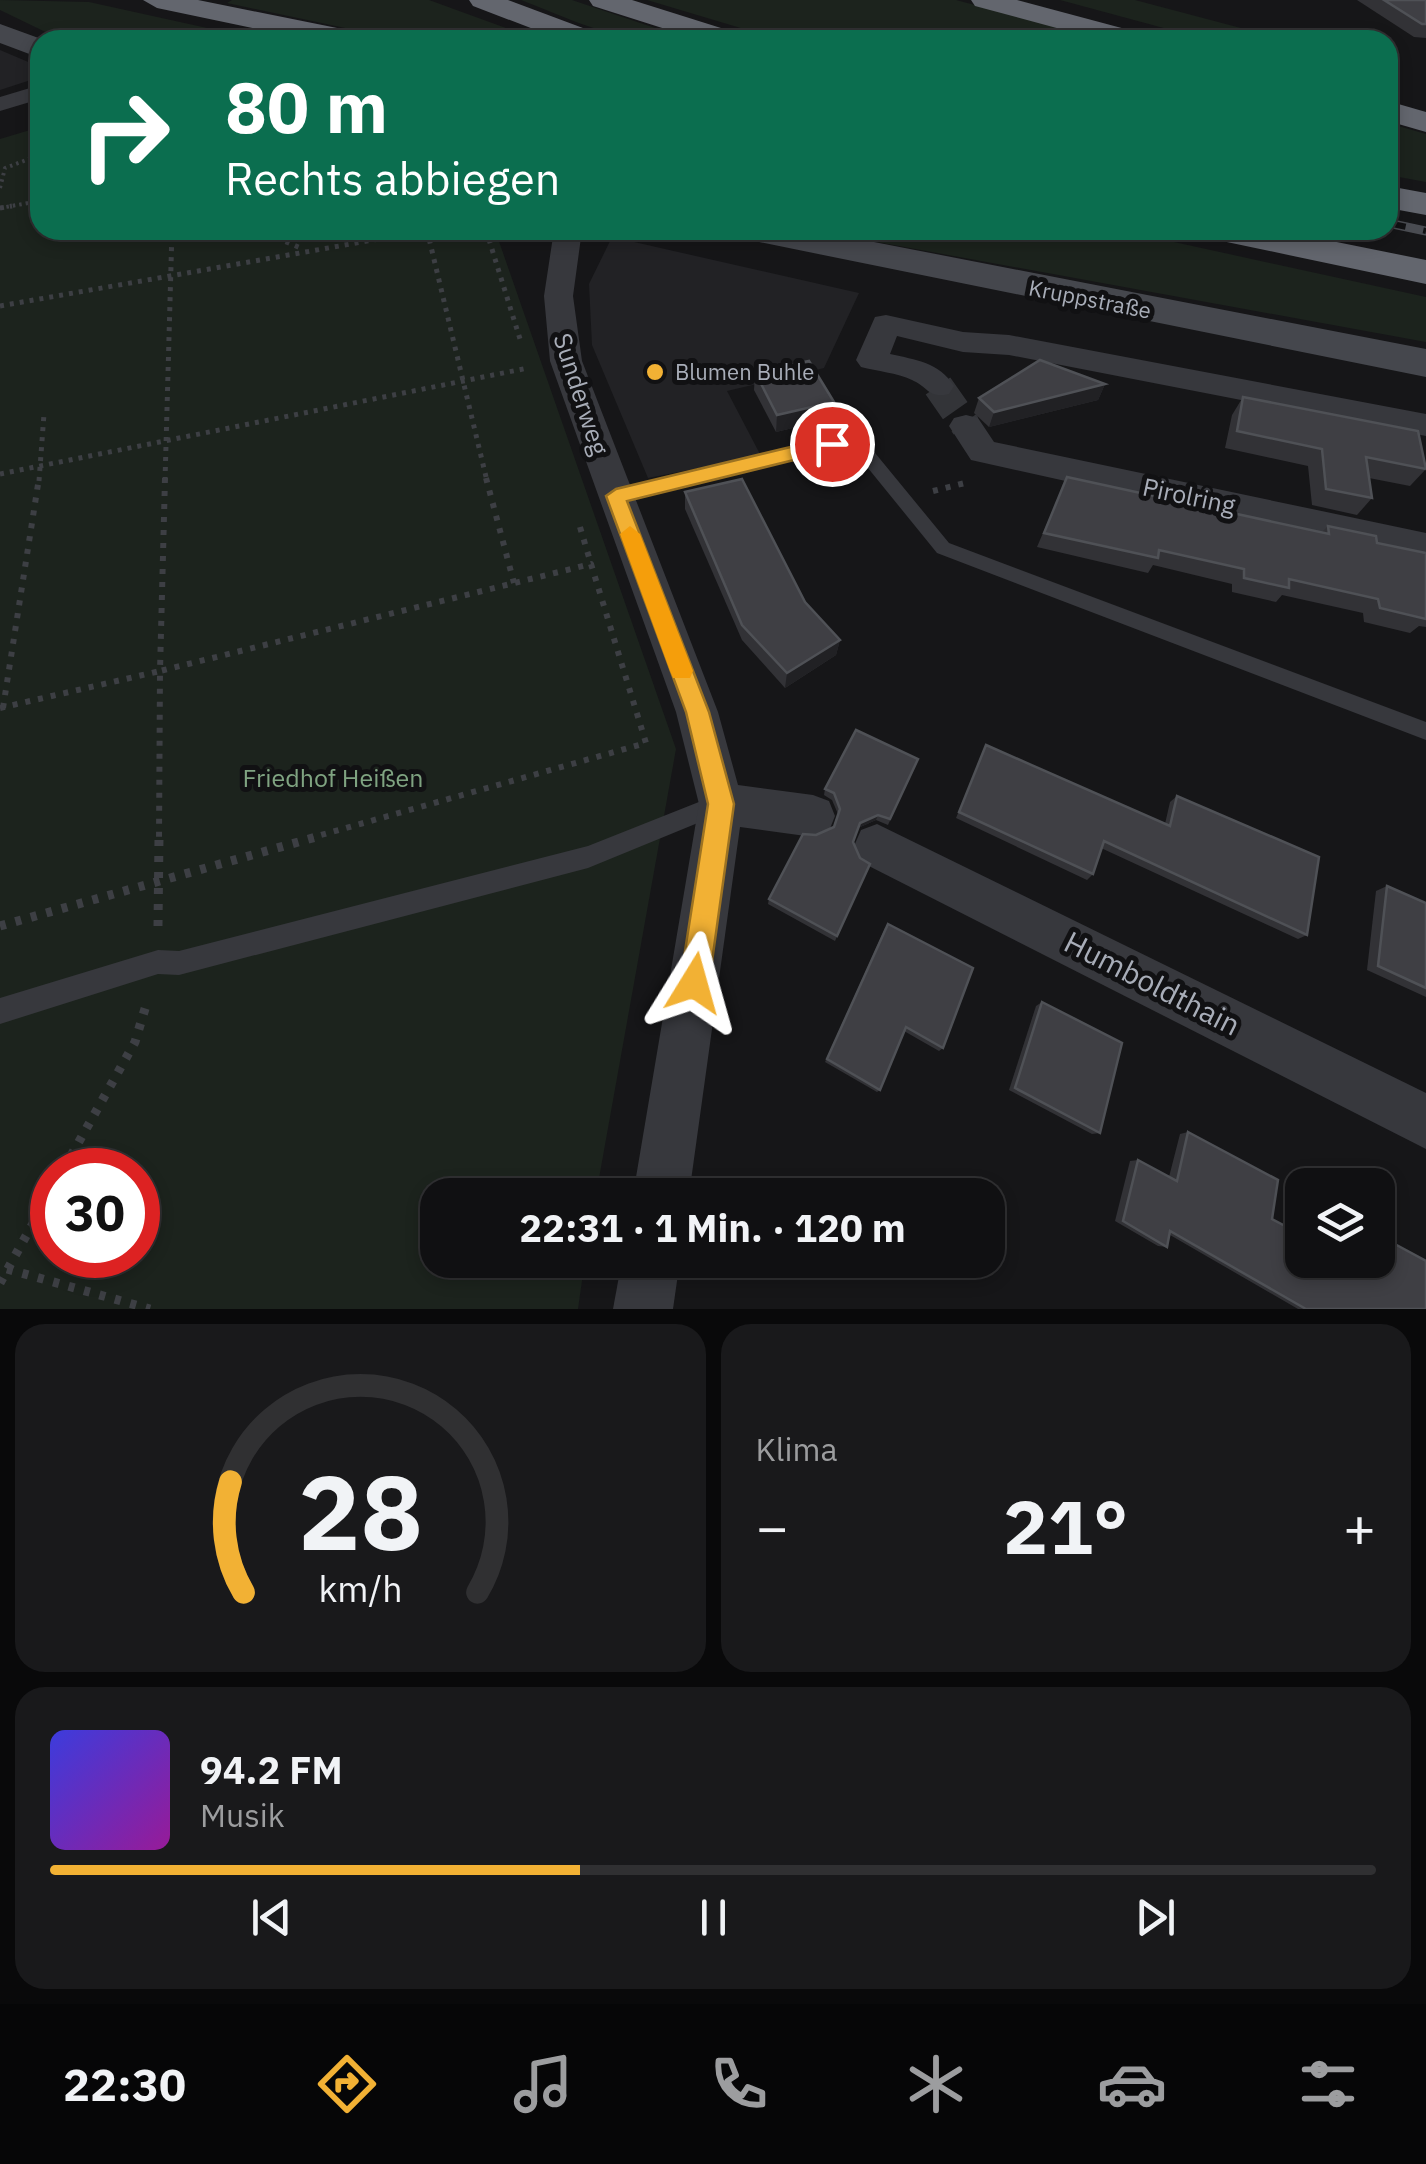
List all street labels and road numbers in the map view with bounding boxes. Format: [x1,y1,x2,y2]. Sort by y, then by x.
street label: Kruppstraße [1026,272,1154,325]
street label: Sunderweg [546,329,617,459]
street label: Pirolring [1140,470,1239,521]
street label: Humboldthain [1058,922,1247,1044]

